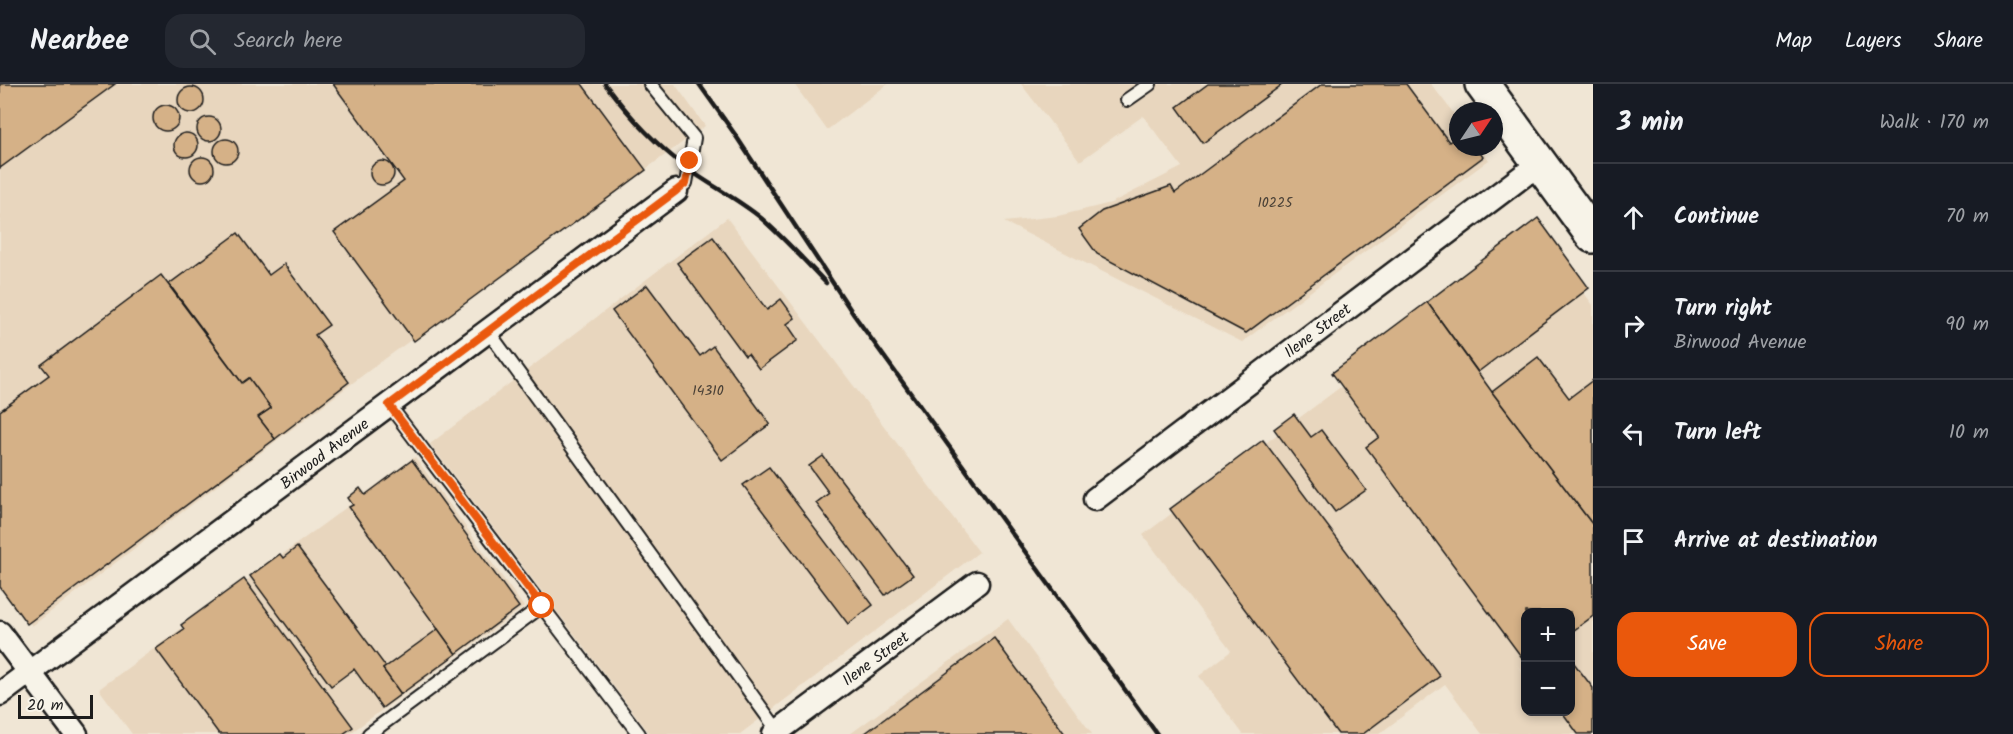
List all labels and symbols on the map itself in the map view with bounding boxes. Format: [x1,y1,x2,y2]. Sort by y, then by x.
north arrow [1449,102,1503,156]
route end [676,147,702,173]
house number: 10225 [1257,192,1294,214]
street label: Ilene Street [1279,297,1358,365]
house number: 14310 [692,380,724,402]
street label: Birwood Avenue [275,412,375,496]
route start [528,592,554,618]
street label: Ilene Street [837,625,916,693]
scale bar [18,692,93,720]

